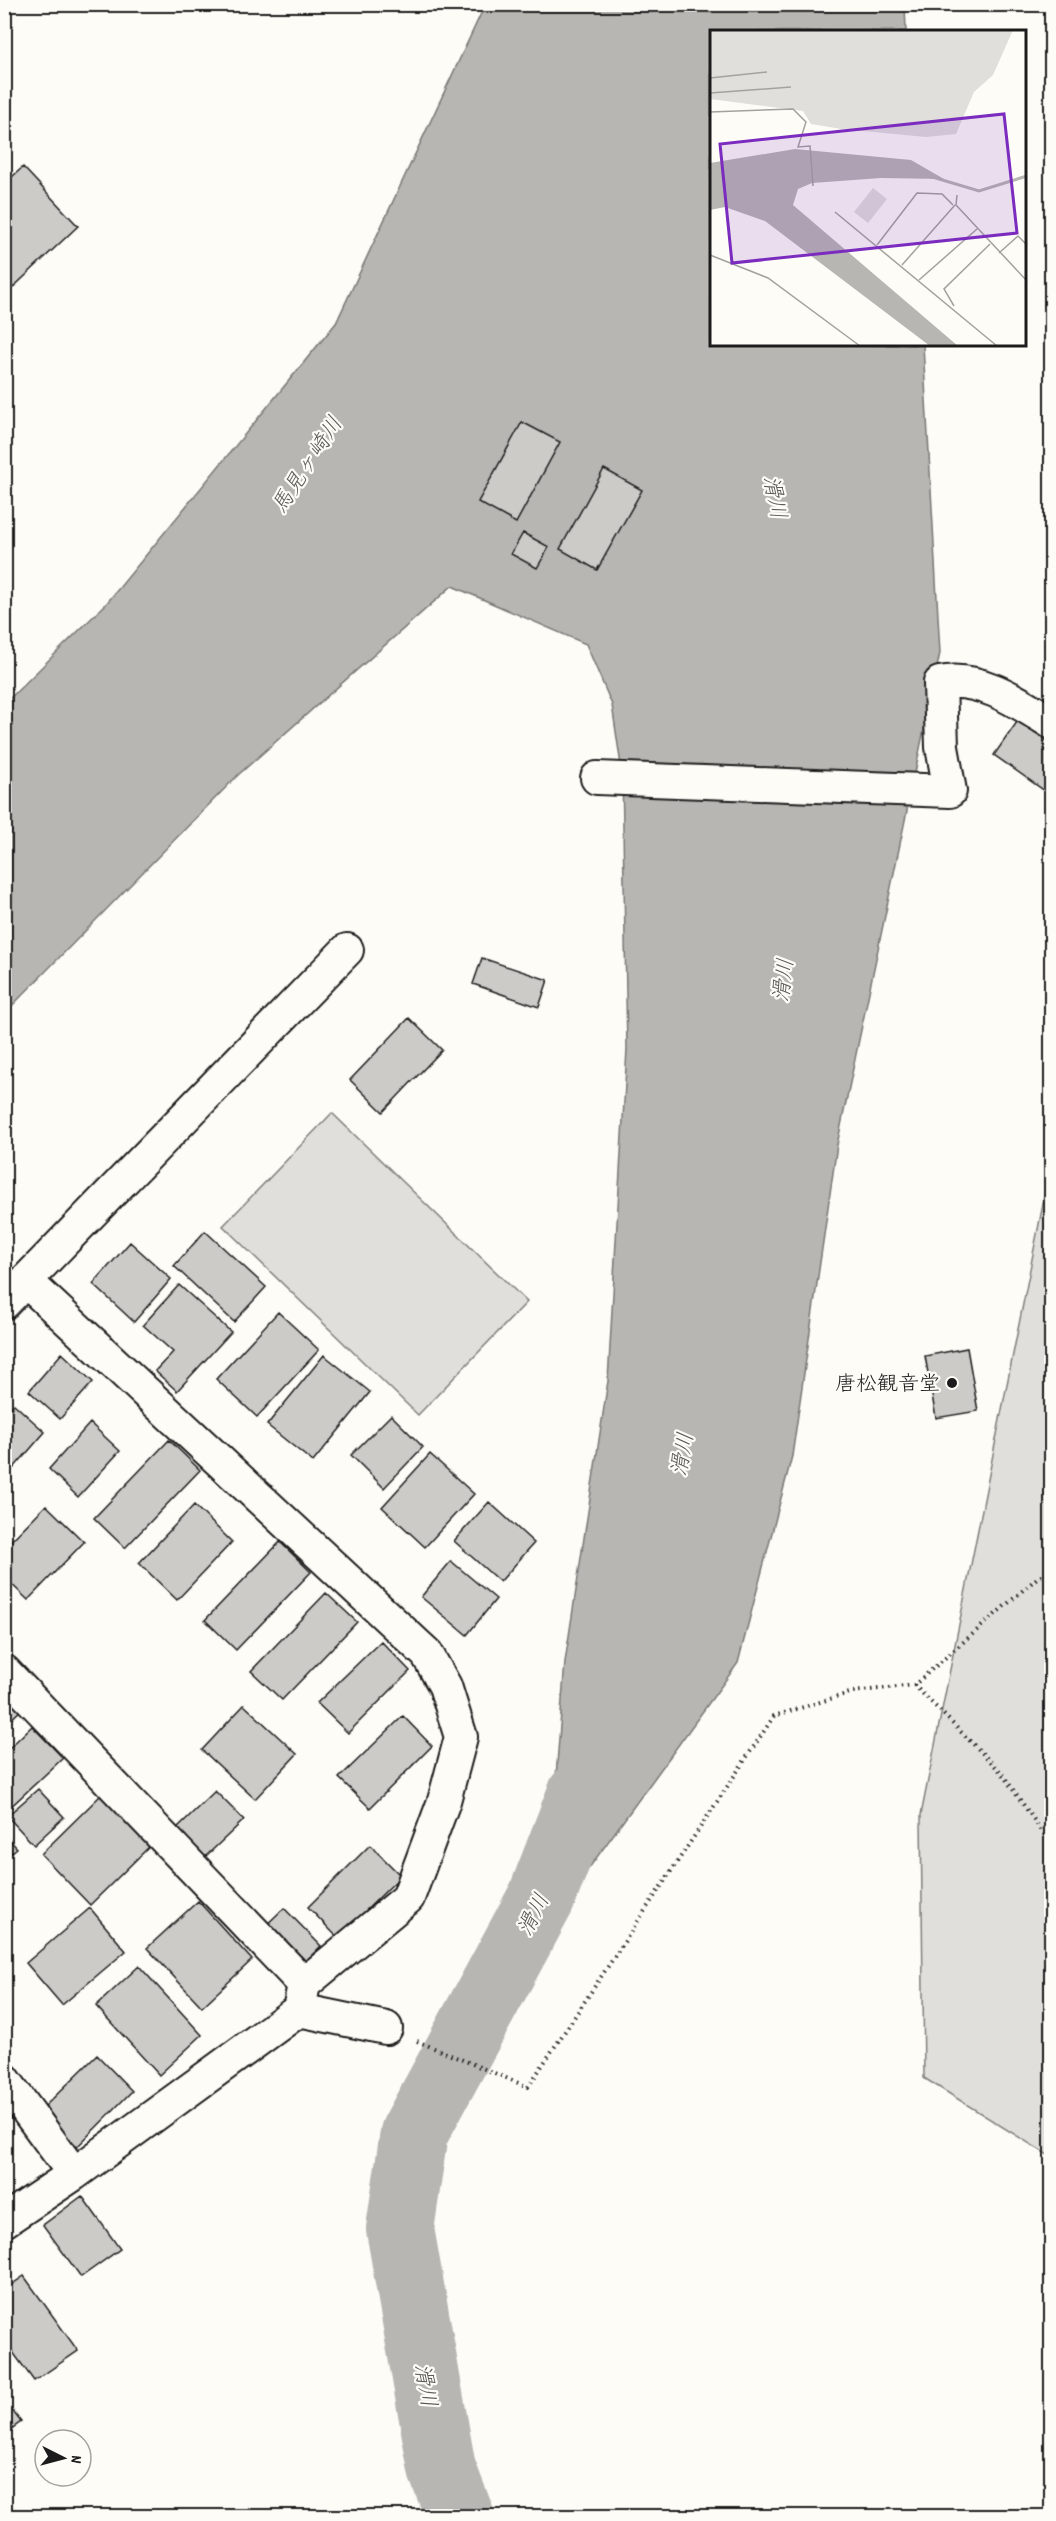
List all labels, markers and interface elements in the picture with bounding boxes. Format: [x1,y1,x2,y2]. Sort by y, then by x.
inset map [710,30,1026,346]
water label: 馬見ヶ崎川 [266,411,352,520]
water label: 滑川 [753,473,792,522]
water label: 滑川 [767,957,804,1004]
place label: 唐松観音堂 [835,1371,940,1401]
marker: 唐松観音堂 [945,1376,959,1390]
water label: 滑川 [665,1430,704,1479]
water label: 滑川 [511,1889,559,1942]
water label: 滑川 [404,2361,443,2410]
north arrow [33,2428,93,2488]
text: N [64,2454,87,2465]

